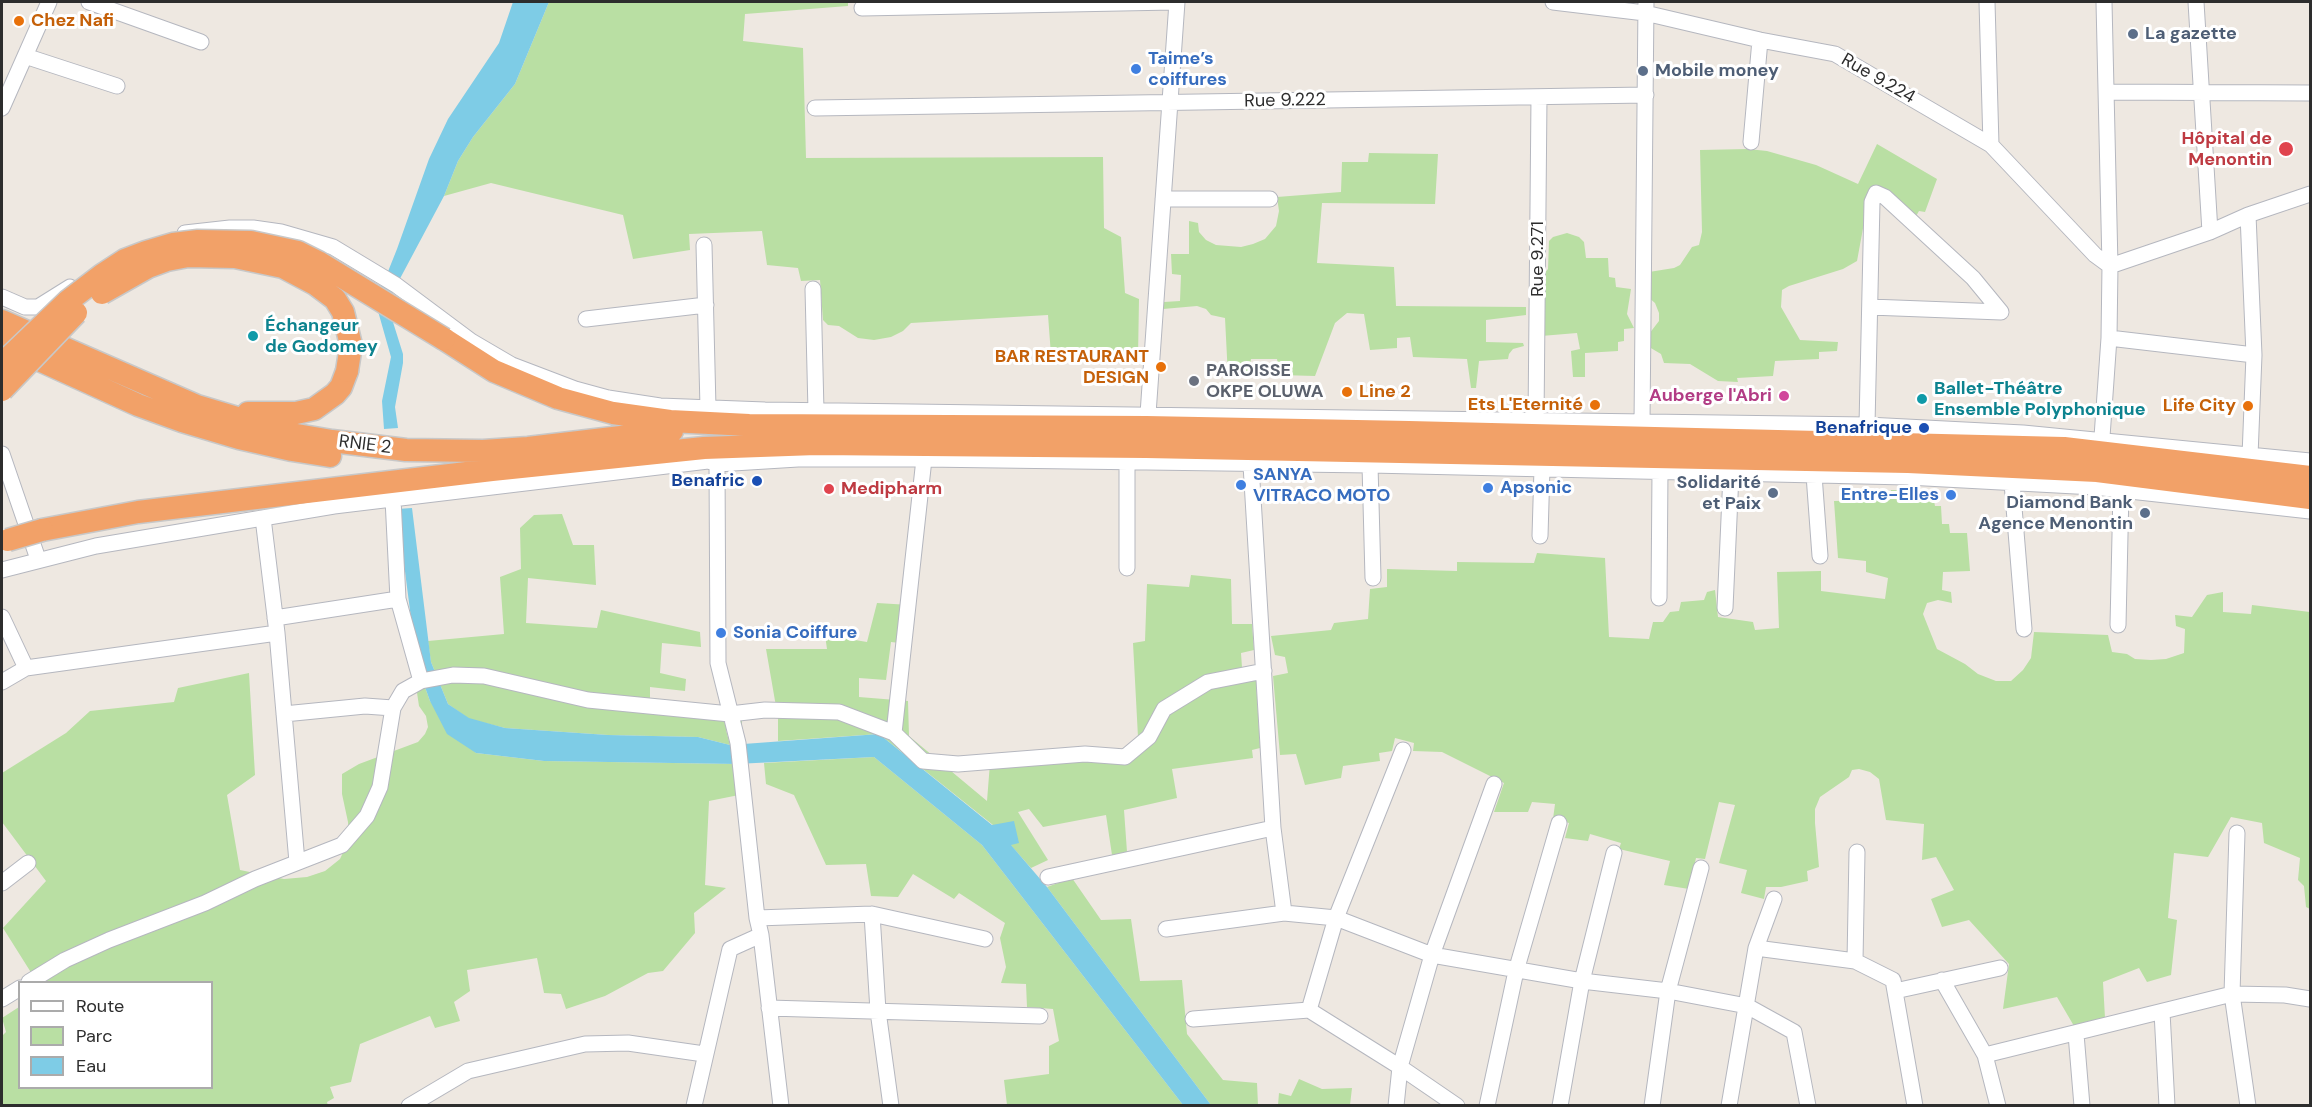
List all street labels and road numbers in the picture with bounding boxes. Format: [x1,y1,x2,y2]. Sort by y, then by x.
street label: Rue 9.224 [1837,49,1919,109]
street label: Rue 9.222 [1244,89,1326,113]
street label: Rue 9.271 [1527,221,1549,297]
street label: RNIE 2 [338,431,392,459]

